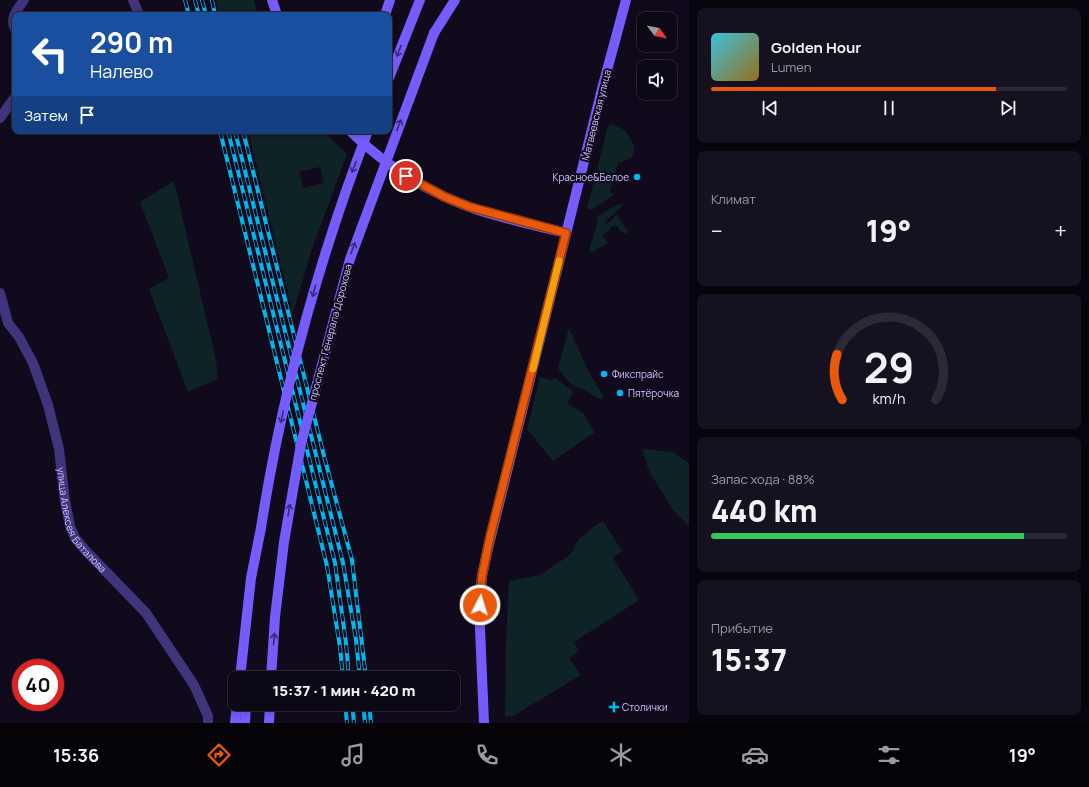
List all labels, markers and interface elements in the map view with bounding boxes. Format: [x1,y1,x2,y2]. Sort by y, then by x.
north arrow [637,12,677,52]
map controls [637,12,677,100]
text: 290 m [90,23,173,61]
icon: left [24,28,76,80]
text: Golden Hour [771,37,861,58]
one-way arrow [395,45,403,57]
text: Lumen [771,58,811,76]
text: Налево [90,59,154,83]
button: sound [637,60,677,100]
street label: Матвеевская улица [578,68,614,162]
icon: previous [759,97,781,119]
icon: pause [878,97,900,119]
icon: next [997,97,1019,119]
icon: arrive [76,104,98,126]
text: Затем [24,105,68,126]
one-way arrow [396,119,404,131]
pin [389,159,423,193]
one-way arrow [350,161,358,173]
icon: arrive [395,165,417,187]
place label: Красное&Белое [552,170,629,184]
marker: Красное&Белое [632,172,642,182]
text: Климат [711,190,756,208]
text: 19° [866,210,911,251]
text: − [711,216,723,246]
text: + [1054,216,1067,246]
one-way arrow [350,243,358,255]
street label: проспект Генерала Дорохова [305,262,355,402]
one-way arrow [310,284,317,297]
text: 29 [864,338,914,394]
place label: Фикспрайс [612,367,664,381]
marker: Фикспрайс [599,369,609,379]
place label: Пятёрочка [628,386,679,400]
marker: Пятёрочка [615,388,625,398]
text: km/h [872,388,906,407]
one-way arrow [278,410,286,423]
street label: улица Алексея Баталова [54,466,110,575]
text: Запас хода · 88% [711,470,815,488]
text: 440 km [711,490,818,531]
one-way arrow [285,504,293,517]
position arrow [459,584,501,626]
text: Прибытие [711,619,773,637]
one-way arrow [270,633,277,646]
text: 15:37 [711,639,787,680]
speed limit sign: 40 [12,659,64,711]
text: 15:37 · 1 мин · 420 m [272,680,416,701]
place label: Столички [622,700,668,714]
marker: Столички [609,702,619,712]
icon: directions [205,741,233,769]
icon: music [339,741,367,769]
icon: phone [473,741,501,769]
icon: climate [607,741,635,769]
icon: car [741,741,769,769]
icon: filters [875,741,903,769]
text: 15:36 [53,743,99,767]
text: 19° [1009,743,1036,767]

